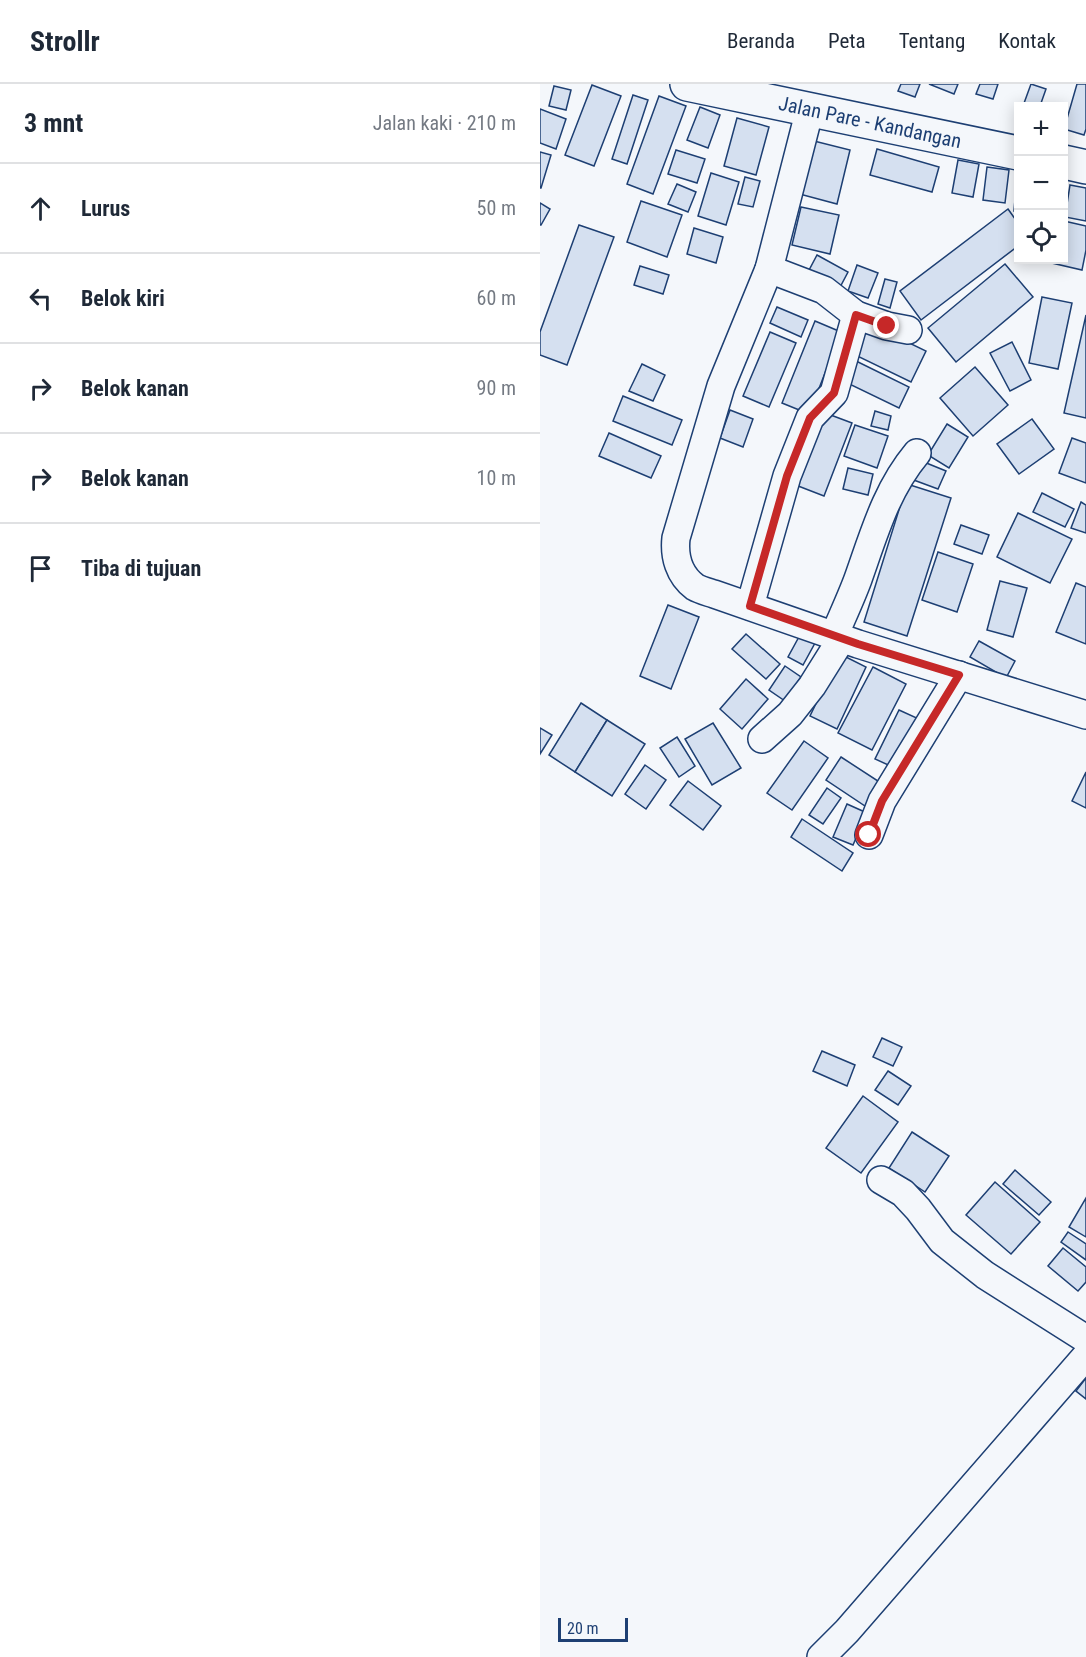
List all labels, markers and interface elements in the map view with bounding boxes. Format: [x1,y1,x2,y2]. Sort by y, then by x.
text: Strollr [30,25,100,58]
text: Beranda [727,29,795,53]
text: Peta [828,29,866,53]
text: Tentang [899,29,965,53]
text: Kontak [998,29,1056,53]
street label: Jalan Pare - Kandangan [776,91,964,153]
map controls [1014,102,1068,264]
button: + [1014,102,1068,156]
text: 3 mnt [24,108,83,138]
text: Jalan kaki · 210 m [373,111,516,135]
button: − [1014,156,1068,210]
icon: ahead [24,192,57,225]
text: Lurus [81,196,130,221]
text: 50 m [477,196,516,220]
button: locate [1014,210,1068,264]
icon: left [24,282,57,315]
text: Belok kiri [81,286,165,311]
text: 60 m [477,286,516,310]
route end [873,312,899,338]
icon: right [24,372,57,405]
text: Belok kanan [81,376,189,401]
text: 90 m [477,376,516,400]
icon: right [24,462,57,495]
text: Belok kanan [81,466,189,491]
text: 10 m [477,466,516,490]
icon: arrive [24,552,57,585]
text: Tiba di tujuan [81,556,201,581]
route start [855,821,881,847]
scale bar [558,1615,628,1642]
text: 20 m [567,1619,599,1638]

